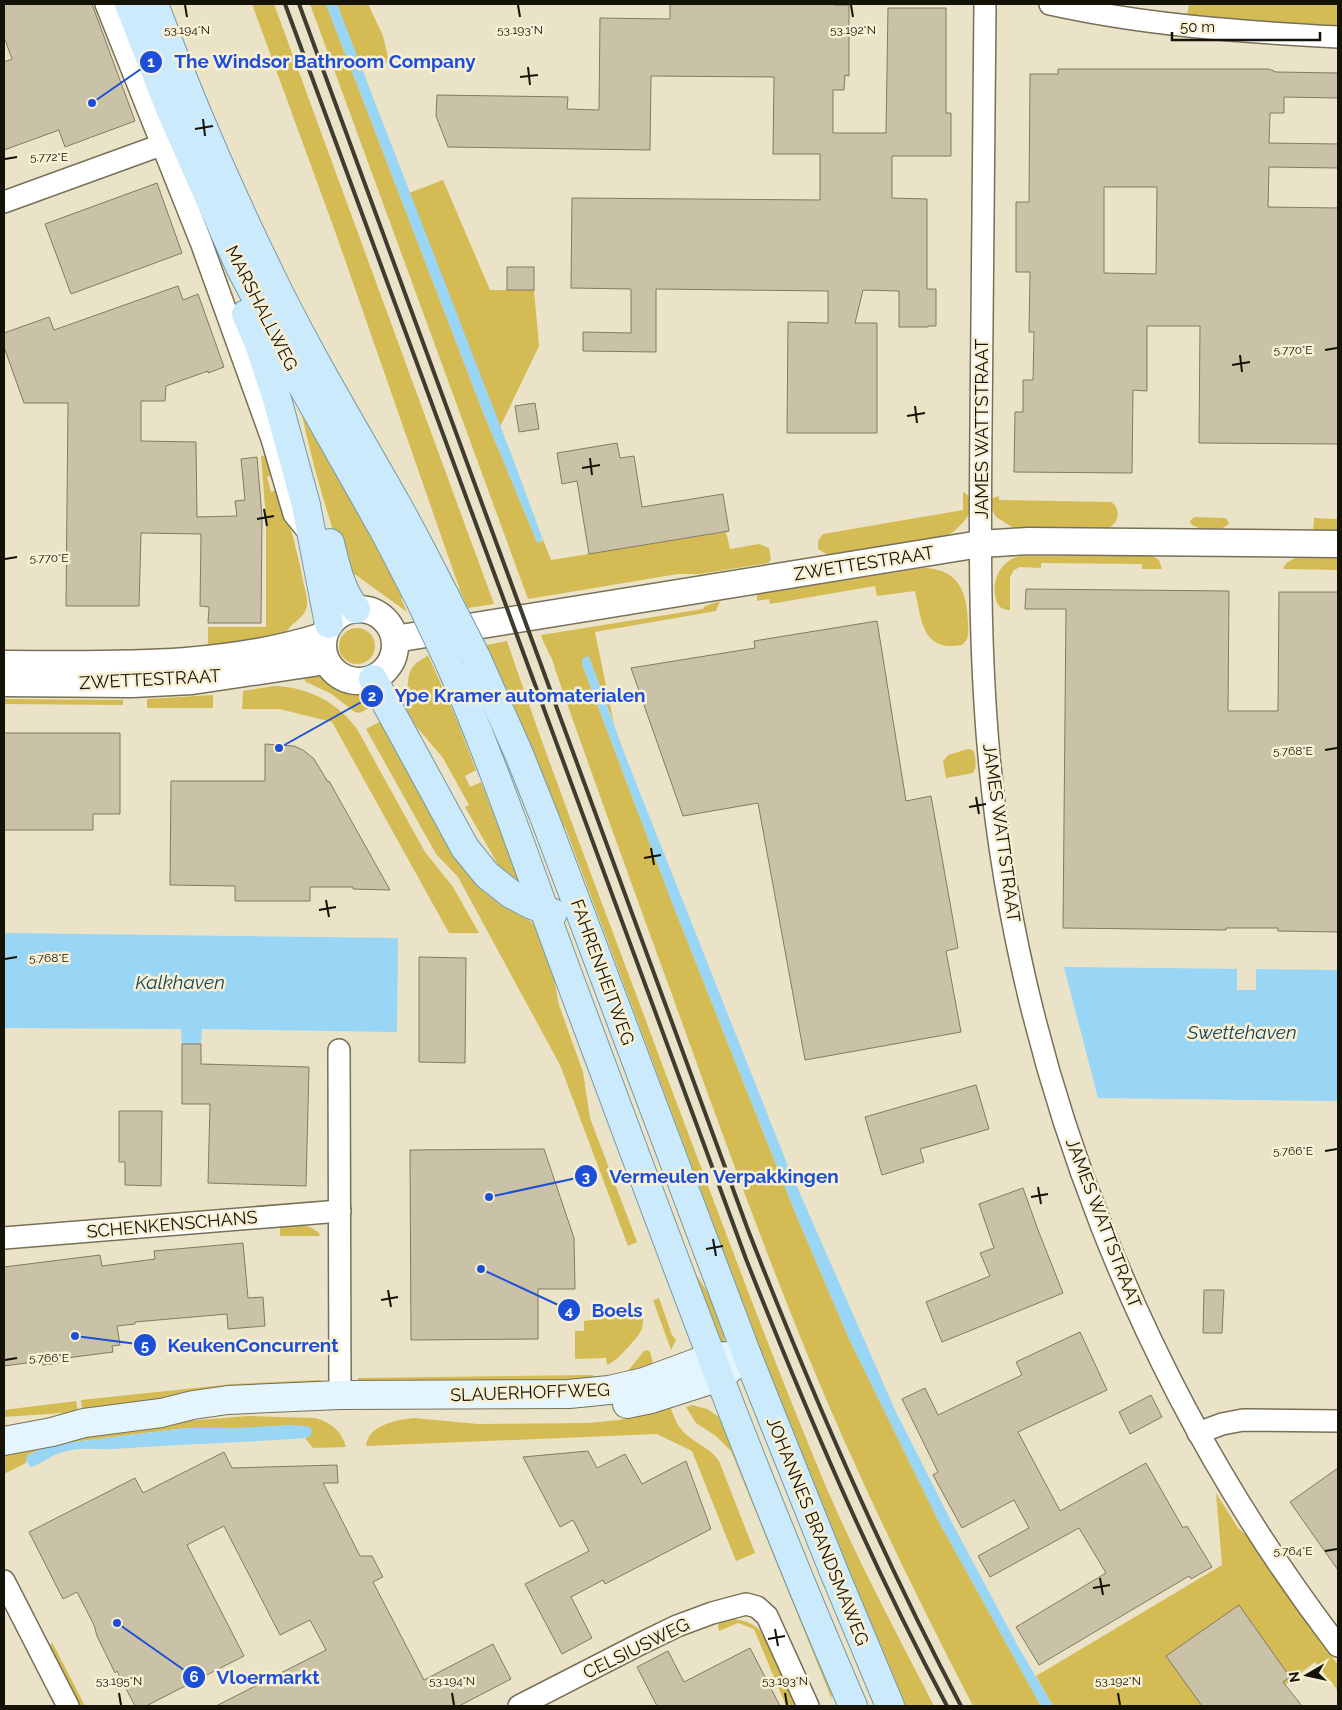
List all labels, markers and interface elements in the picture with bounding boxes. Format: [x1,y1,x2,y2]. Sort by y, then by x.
scale bar [1172,10,1320,42]
text: 50 m [1180,18,1215,36]
text: 53.194°N [164,23,210,37]
text: 53.193°N [497,23,543,37]
text: 53.192°N [830,23,876,37]
callout: The Windsor Bathroom Company [139,45,486,79]
text: The Windsor Bathroom Company [174,50,476,72]
text: 1 [147,53,155,71]
text: 5.772°E [30,150,68,164]
street label: MARSHALLWEG [221,242,303,374]
street label: JAMES WATTSTRAAT [971,339,992,519]
text: 5.770°E [1274,343,1312,357]
street label: ZWETTESTRAAT [792,542,936,584]
text: 5.770°E [30,551,68,565]
street label: ZWETTESTRAAT [79,665,221,693]
callout: Ype Kramer automaterialen [360,679,656,713]
text: Ype Kramer automaterialen [394,684,646,706]
text: 2 [368,687,376,705]
street label: JAMES WATTSTRAAT [979,742,1025,924]
text: 5.768°E [1273,744,1313,758]
street label: FAHRENHEITWEG [567,896,639,1048]
text: 5.768°E [29,951,69,965]
water label: Kalkhaven [135,971,225,993]
water label: Swettehaven [1186,1021,1297,1043]
street label: JAMES WATTSTRAAT [1062,1135,1146,1311]
text: 5.766°E [1273,1144,1313,1158]
callout: Vermeulen Verpakkingen [574,1159,849,1193]
text: Vermeulen Verpakkingen [609,1165,839,1187]
text: 3 [582,1168,590,1186]
street label: SCHENKENSCHANS [86,1206,258,1242]
callout: Boels [557,1293,653,1327]
text: Boels [591,1299,643,1321]
text: 4 [565,1302,574,1320]
callout: KeukenConcurrent [133,1328,349,1362]
text: KeukenConcurrent [167,1334,339,1356]
text: 5 [141,1337,149,1355]
text: 5.766°E [29,1351,69,1365]
street label: SLAUERHOFFWEG [450,1379,610,1405]
street label: JOHANNES BRANDSMAWEG [762,1414,874,1648]
text: 5.764°E [1273,1544,1313,1558]
street label: CELSIUSWEG [579,1613,693,1683]
north arrow [1282,1650,1332,1700]
callout: Vloermarkt [182,1660,330,1694]
text: Vloermarkt [217,1666,320,1688]
text: 6 [189,1668,199,1686]
text: N [1285,1671,1303,1684]
text: 53.195°N [96,1674,142,1688]
text: 53.194°N [429,1674,475,1688]
text: 53.193°N [762,1674,808,1688]
text: 53.192°N [1095,1674,1141,1688]

